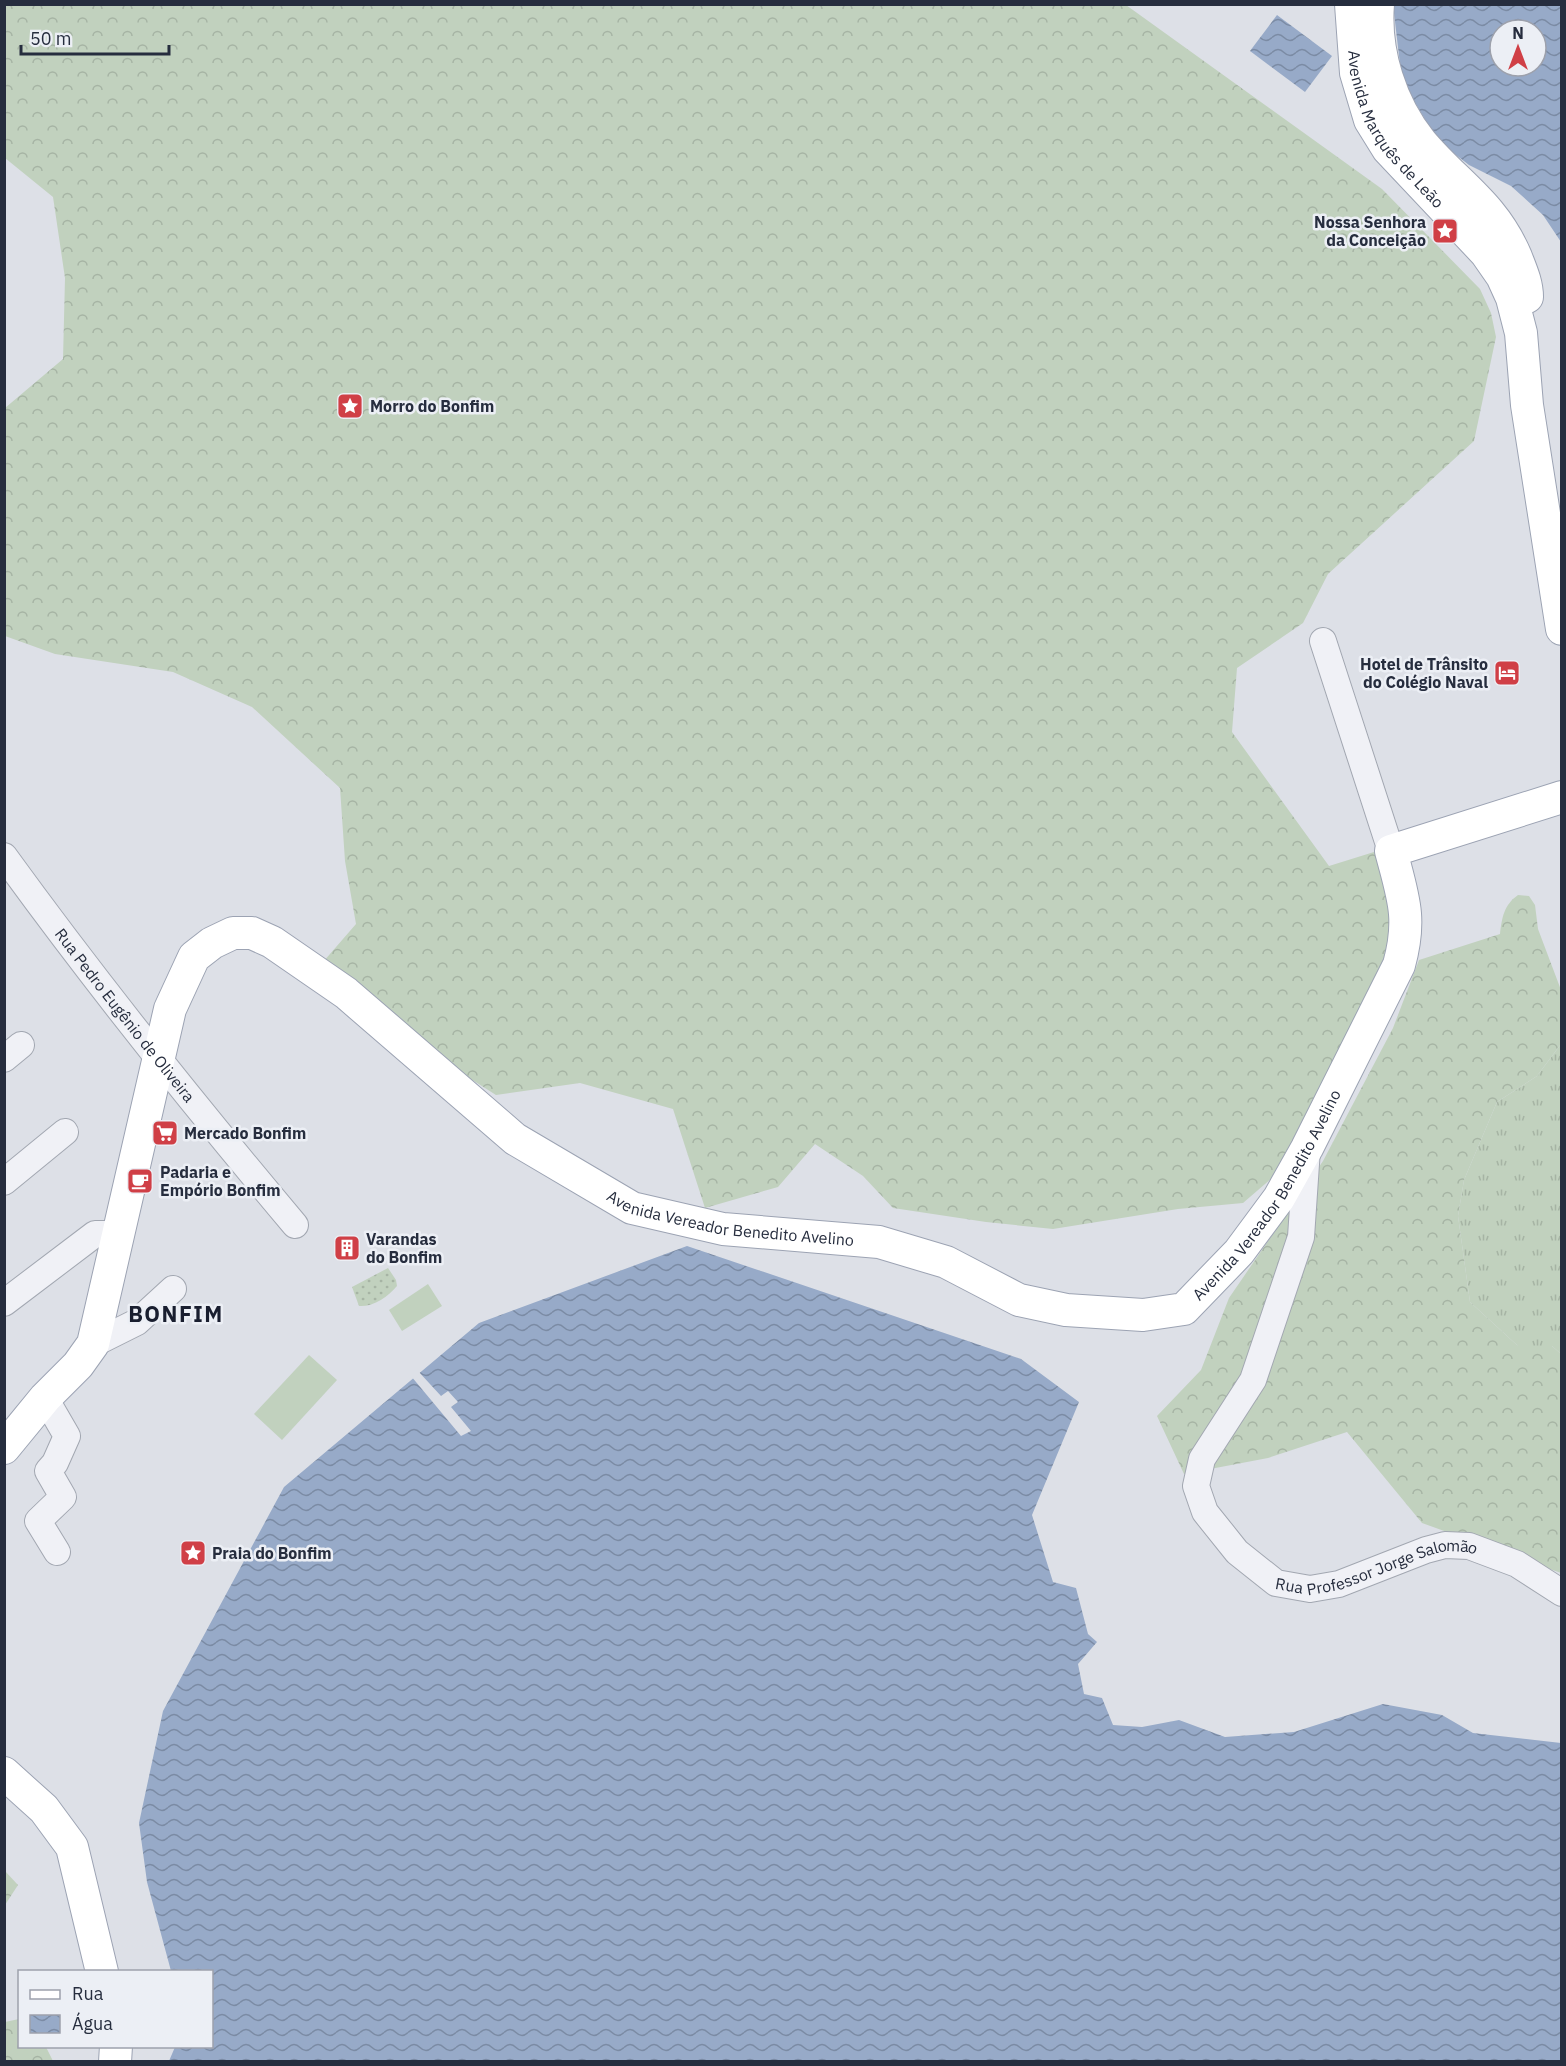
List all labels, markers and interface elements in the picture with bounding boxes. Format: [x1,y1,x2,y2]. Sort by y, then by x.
scale bar [21,18,170,56]
north arrow [1488,18,1548,78]
text: N [1512,23,1524,43]
text: 50 m [30,27,72,50]
street label: Avenida Marquês de Leão [1344,49,1448,212]
place label: Nossa Senhora da Conceição [1314,212,1426,250]
place icon: Nossa Senhora da Conceição [1430,216,1460,246]
place icon: Morro do Bonfim [335,391,365,421]
place label: Morro do Bonfim [370,396,494,416]
place label: Hotel de Trânsito do Colégio Naval [1360,654,1488,692]
hotel icon: Hotel de Trânsito do Colégio Naval [1492,658,1522,688]
street label: Rua Pedro Eugênio de Oliveira [51,924,200,1107]
street label: Avenida Vereador Benedito Avelino [1188,1086,1345,1304]
supermarket icon: Mercado Bonfim [150,1118,180,1148]
place label: Mercado Bonfim [184,1123,306,1143]
place label: Padaria e Empório Bonfim [160,1162,281,1200]
cafe icon: Padaria e Empório Bonfim [125,1166,155,1196]
street label: Avenida Vereador Benedito Avelino [604,1186,855,1250]
place label: Varandas do Bonfim [366,1229,442,1267]
building icon: Varandas do Bonfim [332,1233,362,1263]
district label: BONFIM [128,1299,224,1328]
street label: Rua Professor Jorge Salomão [1274,1535,1481,1599]
place icon: Praia do Bonfim [178,1538,208,1568]
place label: Praia do Bonfim [212,1543,332,1563]
legend [18,1970,213,2048]
text: Rua [72,1982,104,2005]
text: Água [72,2012,113,2035]

